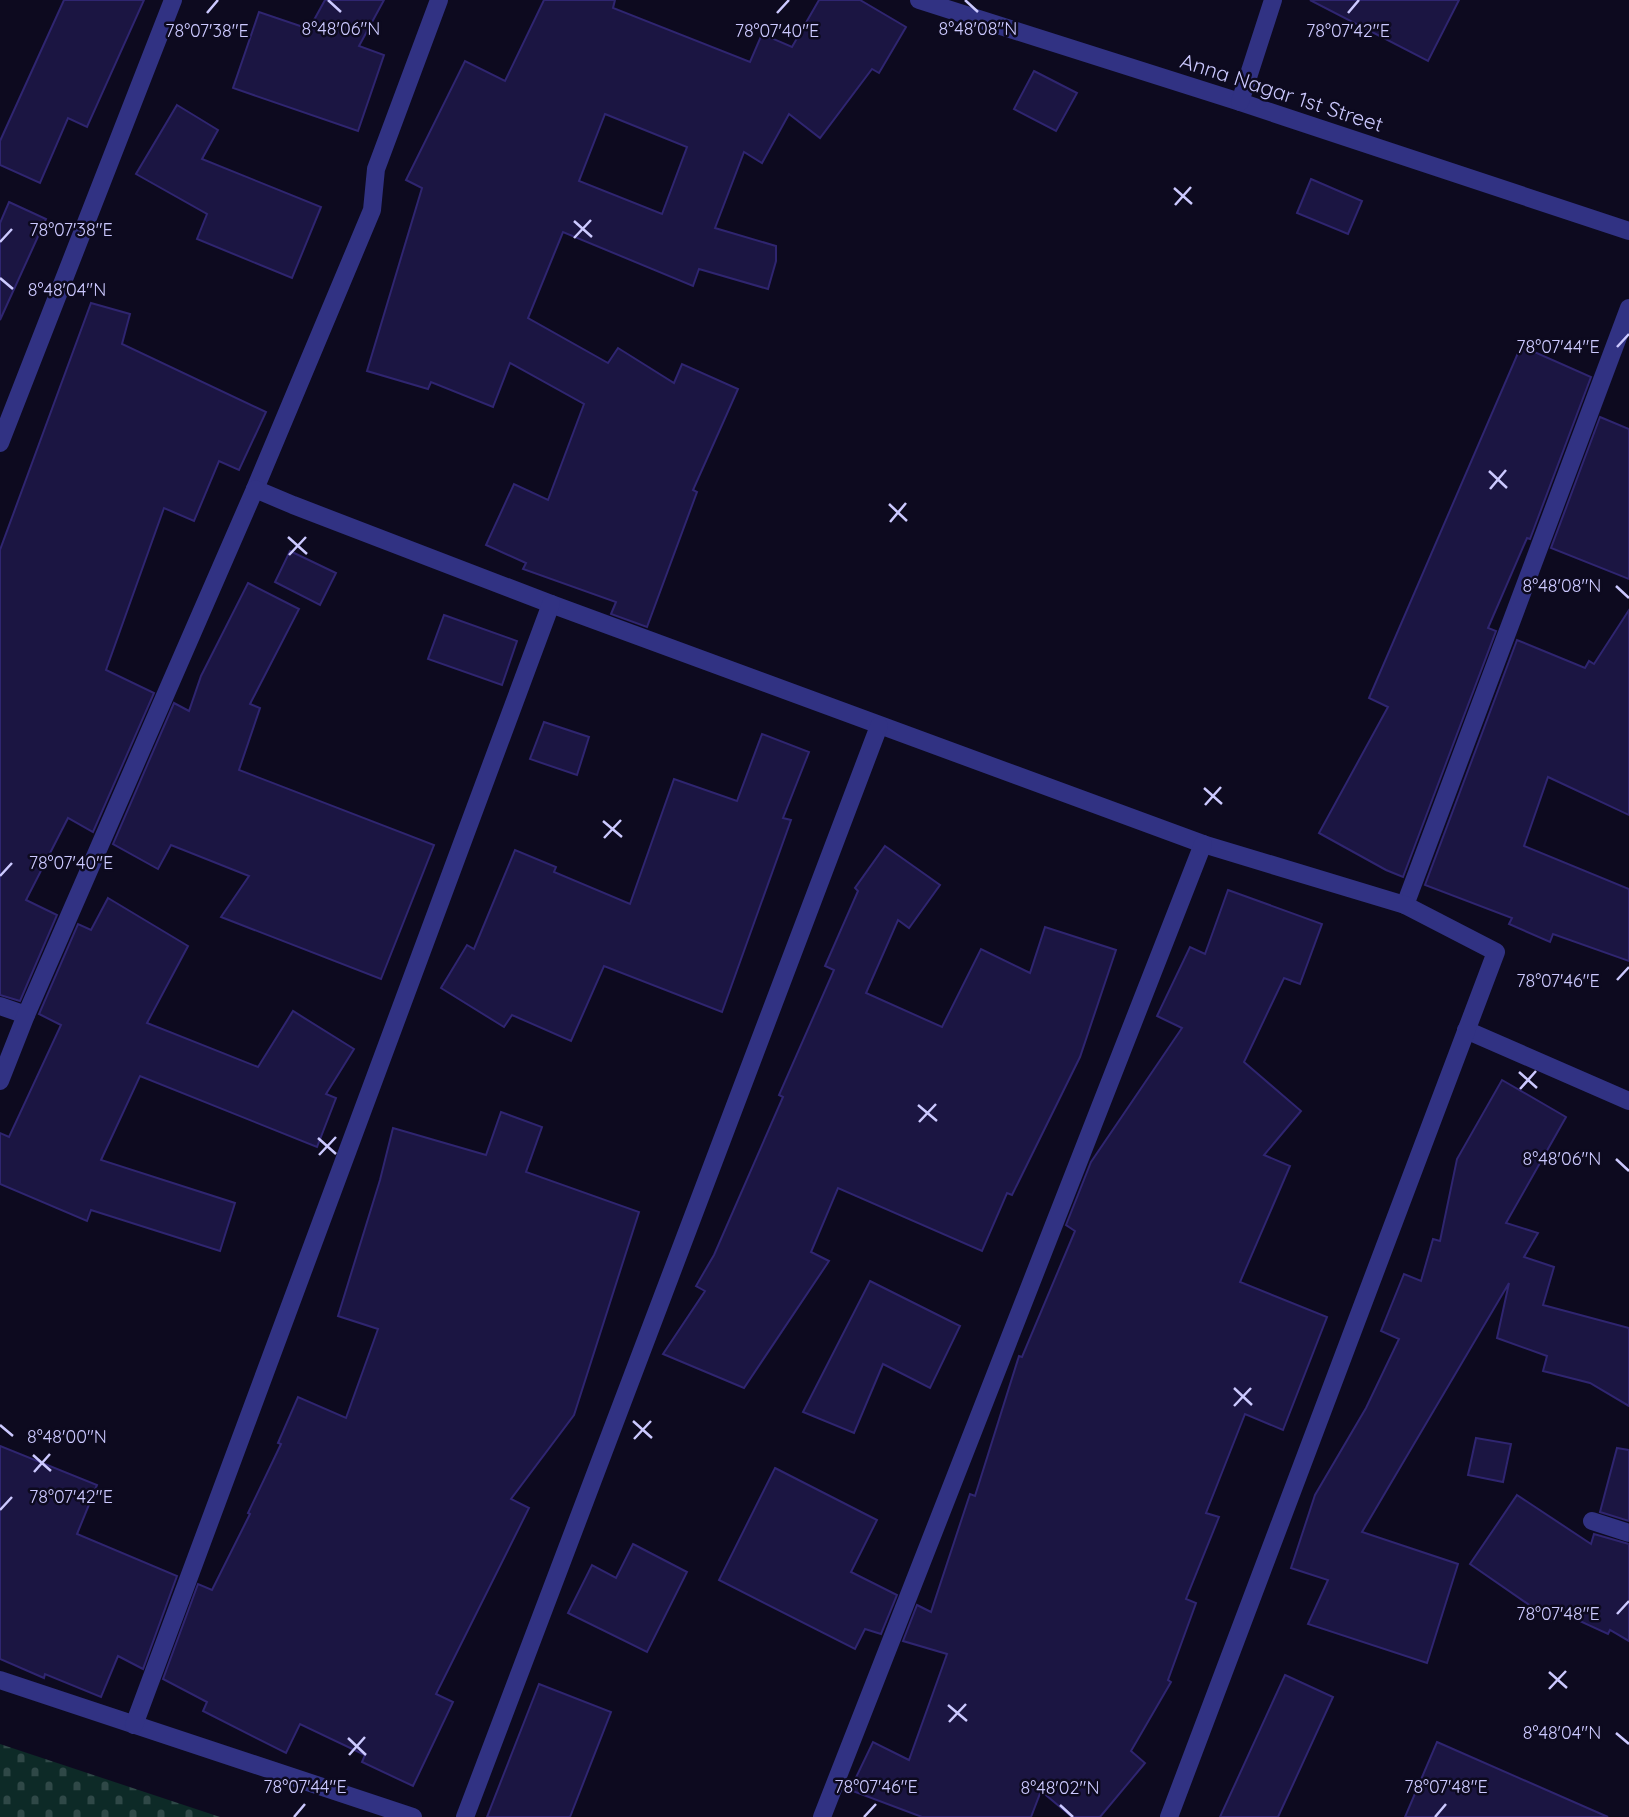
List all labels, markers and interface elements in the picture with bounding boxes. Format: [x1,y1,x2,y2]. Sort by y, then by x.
text: 8°48'06"N [302,17,380,40]
text: 8°48'08"N [939,17,1017,40]
text: 78°07'38"E [165,19,249,42]
text: 78°07'40"E [735,19,819,42]
text: 78°07'42"E [1306,19,1390,42]
street label: Anna Nagar 1st Street [1177,47,1387,137]
text: 78°07'38"E [29,218,113,241]
text: 8°48'04"N [28,278,106,301]
text: 78°07'44"E [1516,335,1600,358]
text: 8°48'08"N [1523,574,1601,597]
text: 78°07'40"E [29,851,113,874]
text: 78°07'46"E [1516,969,1600,992]
text: 8°48'06"N [1523,1147,1601,1170]
text: 8°48'00"N [27,1425,107,1448]
text: 78°07'42"E [29,1485,113,1508]
text: 78°07'48"E [1516,1602,1600,1625]
text: 8°48'04"N [1523,1721,1601,1744]
text: 78°07'44"E [263,1775,347,1798]
text: 78°07'46"E [834,1775,918,1798]
text: 78°07'48"E [1404,1775,1488,1798]
text: 8°48'02"N [1020,1776,1100,1799]

